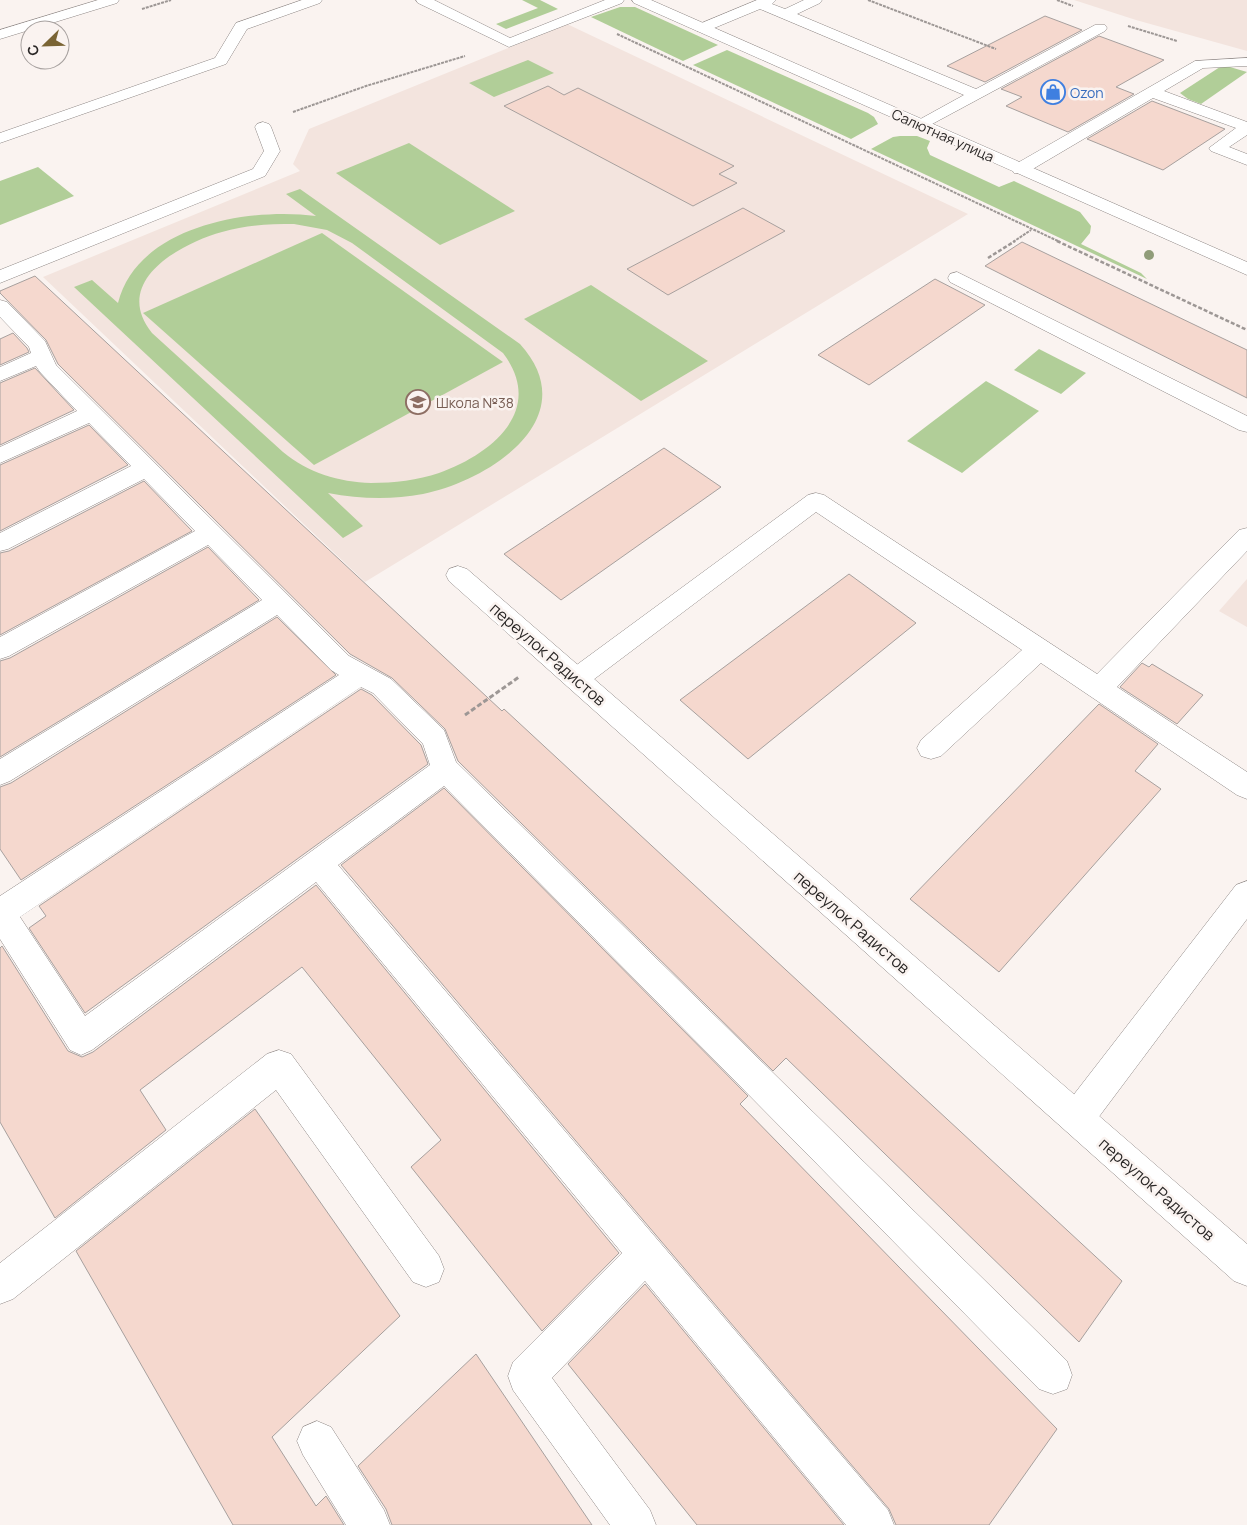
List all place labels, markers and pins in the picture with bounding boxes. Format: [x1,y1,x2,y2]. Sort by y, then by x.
shop icon: Ozon [1040,79,1066,105]
place label: Ozon [1070,83,1104,102]
school or university icon: Школа №38 [405,389,431,415]
place label: Школа №38 [436,393,514,412]

